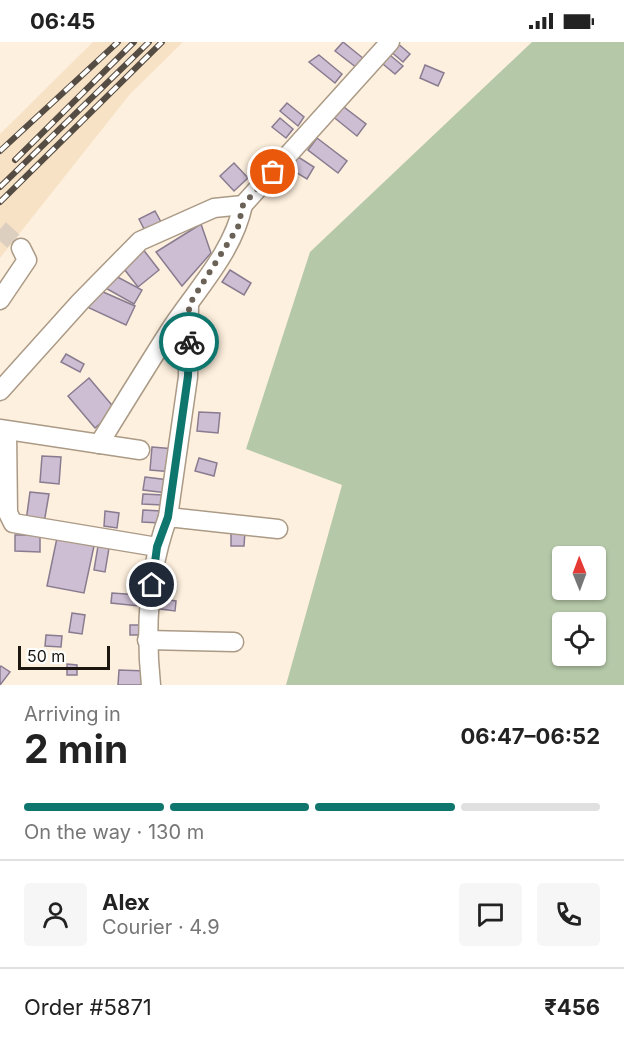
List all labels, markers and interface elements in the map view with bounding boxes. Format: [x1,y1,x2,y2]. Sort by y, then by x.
text: 06:45 [30,8,95,34]
pin [247,146,298,197]
icon: bag [256,155,289,188]
courier [159,312,219,372]
icon: bike [173,326,206,359]
north arrow [552,546,606,600]
map controls [552,546,606,666]
pin [126,559,177,610]
icon: home [135,568,168,601]
button: locate [552,612,606,666]
scale bar [18,643,110,670]
text: 50 m [27,646,65,666]
text: Arriving in [24,702,121,726]
text: 06:47–06:52 [460,723,600,749]
text: 2 min [24,725,128,772]
text: On the way · 130 m [24,820,204,844]
button: person [24,883,87,946]
button: chat [459,883,522,946]
button: phone [537,883,600,946]
text: Alex [102,889,150,915]
text: Courier · 4.9 [102,915,220,939]
text: Order #5871 [24,994,152,1020]
text: ₹456 [544,994,600,1020]

